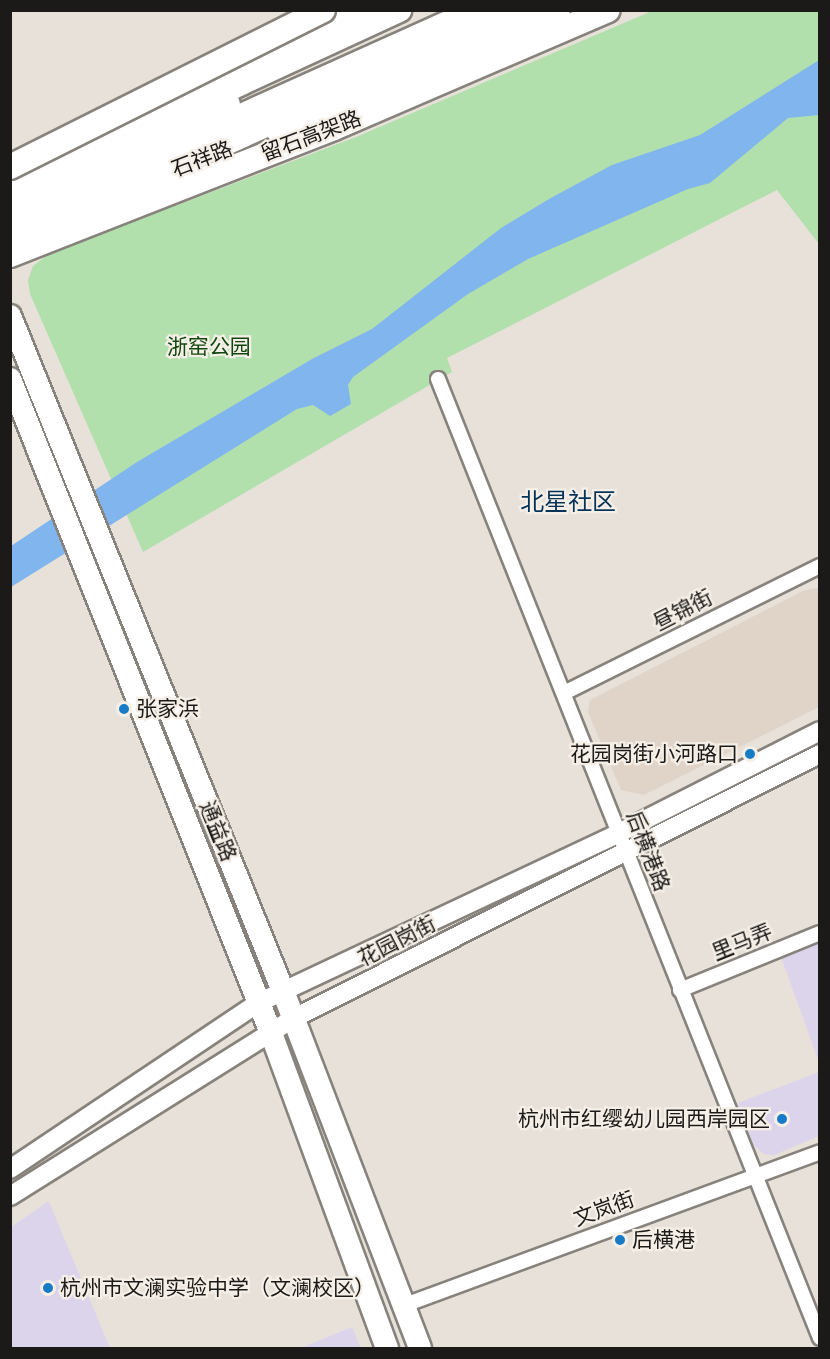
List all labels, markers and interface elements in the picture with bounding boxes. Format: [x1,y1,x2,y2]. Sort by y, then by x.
street label: 留石高架路 [257,105,365,167]
street label: 石祥路 [168,136,236,182]
park label: 浙窑公园 [167,334,251,360]
district label: 北星社区 [520,488,616,516]
street label: 昼锦街 [649,584,717,636]
place label: 张家浜 [136,696,199,722]
marker: 张家浜 [117,702,131,716]
place label: 花园岗街小河路口 [570,741,738,767]
marker: 花园岗街小河路口 [743,747,757,761]
street label: 通益路 [195,797,241,865]
street label: 后横港路 [621,807,675,895]
street label: 花园岗街 [354,911,440,971]
street label: 里马弄 [708,919,776,965]
place label: 杭州市红缨幼儿园西岸园区 [518,1106,770,1132]
marker: 杭州市红缨幼儿园西岸园区 [775,1112,789,1126]
street label: 文岚街 [570,1186,638,1232]
place label: 后横港 [632,1227,695,1253]
marker: 后横港 [613,1233,627,1247]
place label: 杭州市文澜实验中学（文澜校区） [60,1275,375,1301]
marker: 杭州市文澜实验中学（文澜校区） [41,1281,55,1295]

